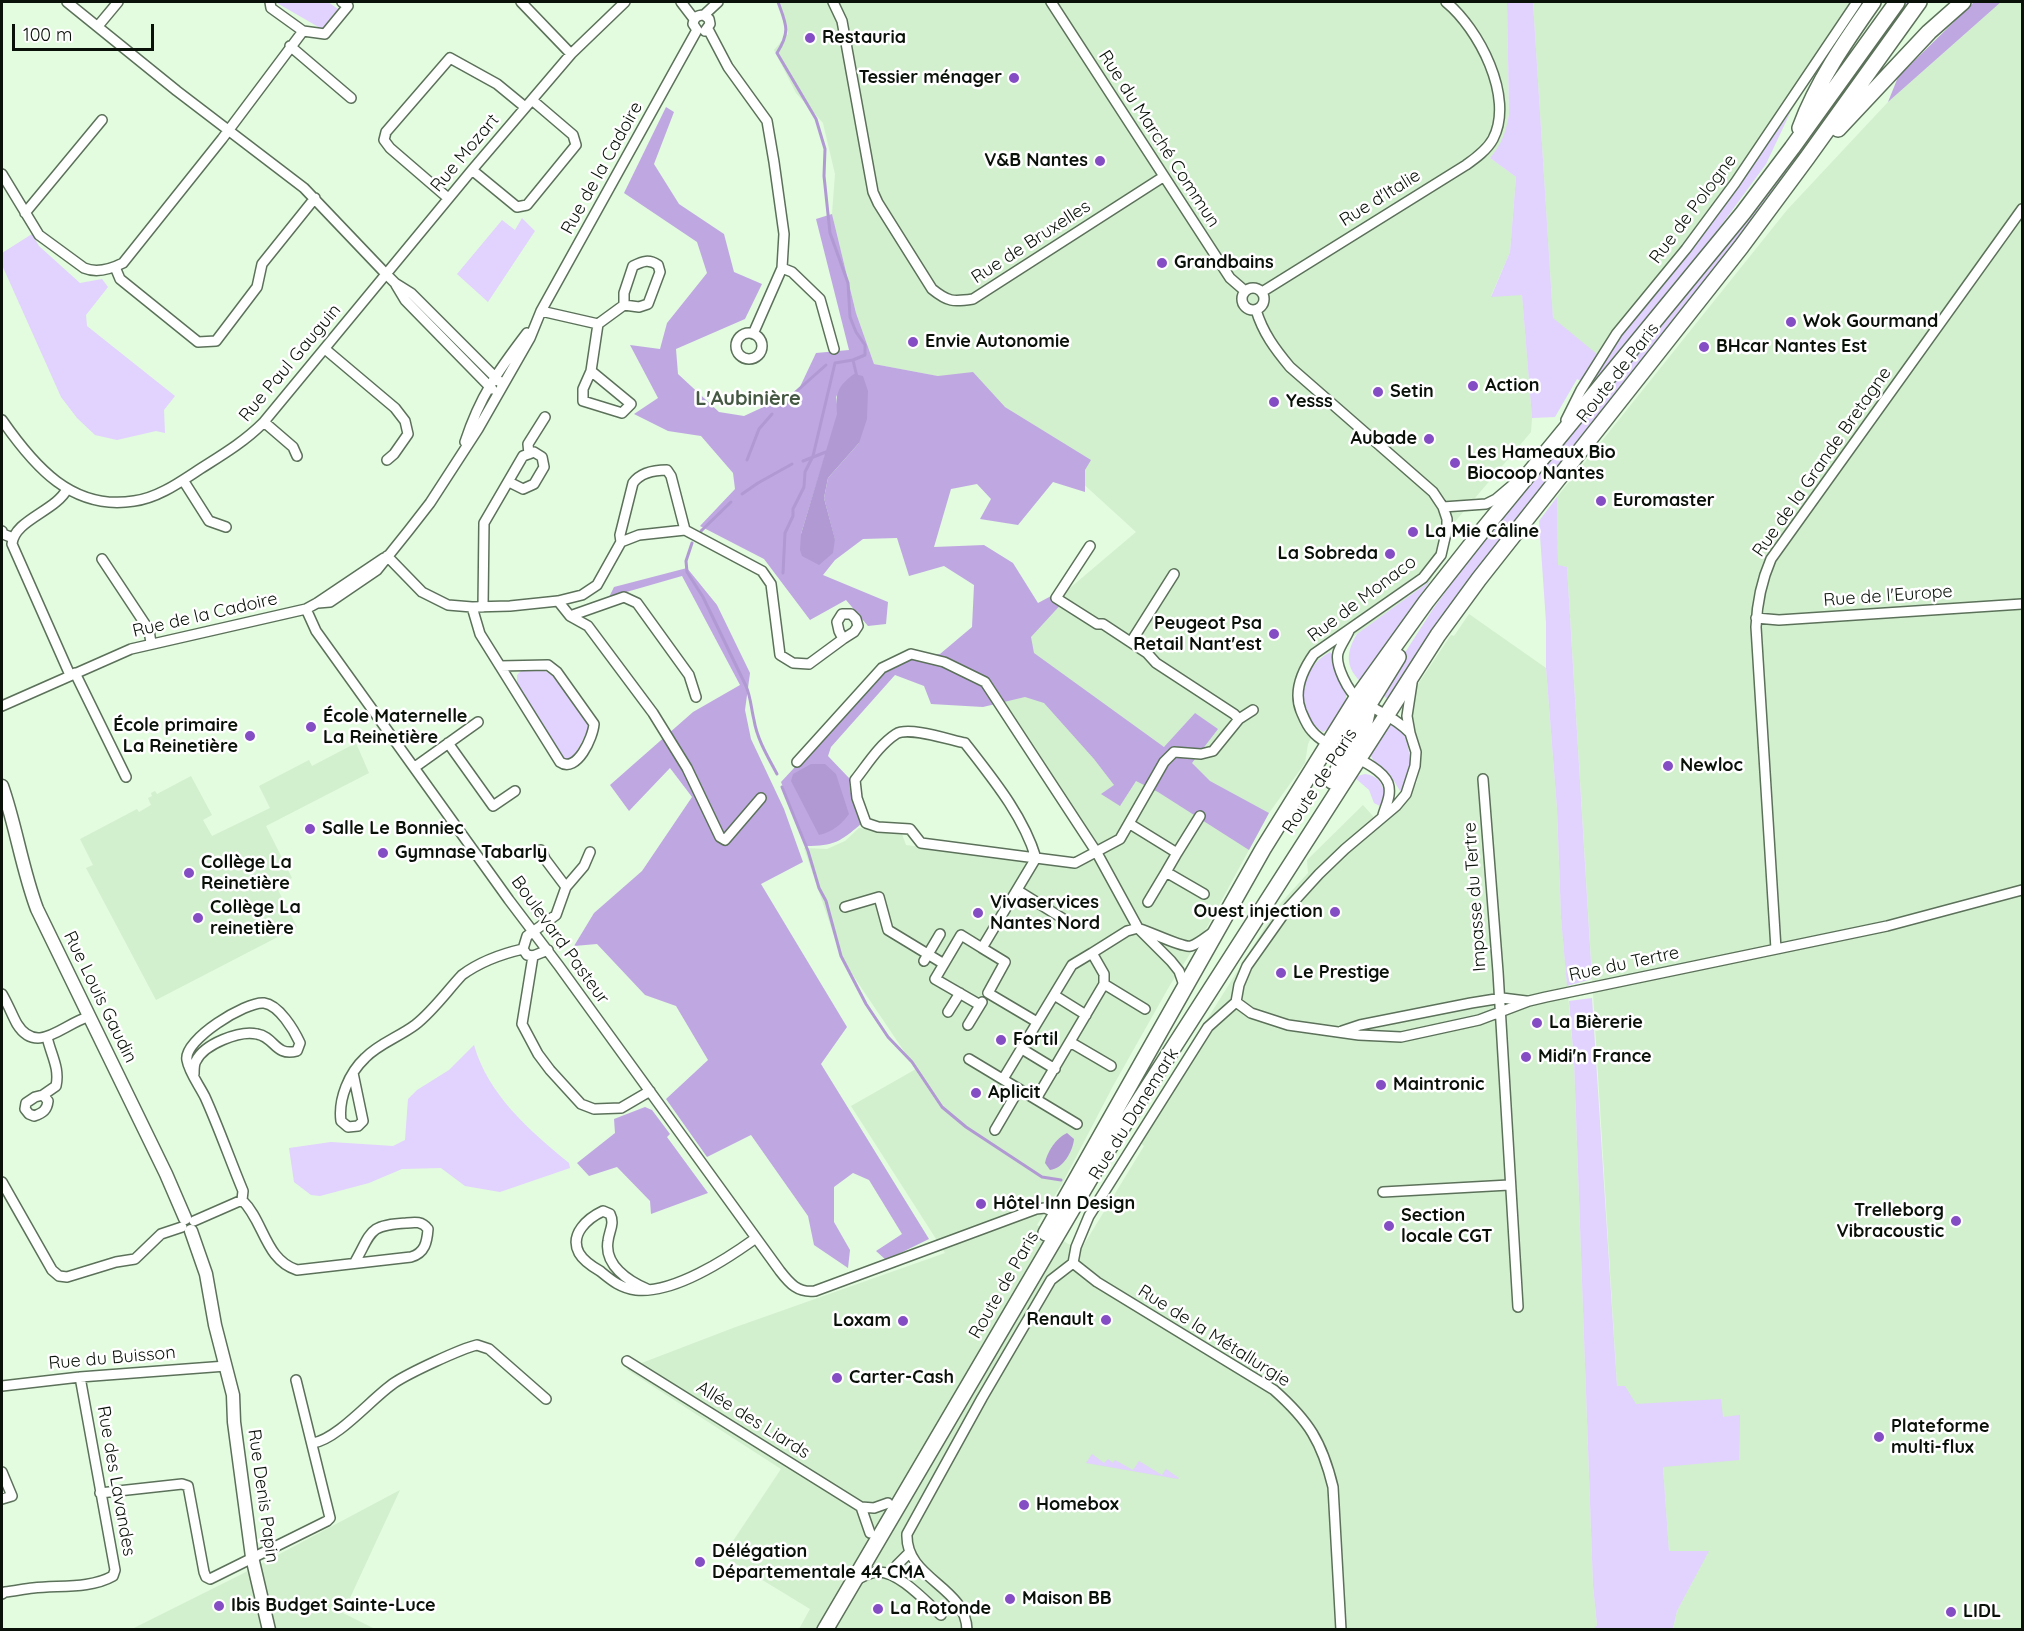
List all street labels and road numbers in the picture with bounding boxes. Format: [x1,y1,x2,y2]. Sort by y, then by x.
street label: Rue du Marché Commun [1094,46,1224,232]
street label: Rue de la Cadoire [557,98,647,238]
street label: Rue Mozart [426,110,504,196]
street label: Rue de Pologne [1645,150,1741,268]
street label: Rue d'Italie [1336,165,1424,231]
street label: Rue de Bruxelles [967,196,1095,288]
street label: Rue Paul Gauguin [234,300,346,426]
street label: Route de Paris [1572,319,1664,427]
street label: Rue de la Grande Bretagne [1748,363,1896,561]
street label: Rue de Monaco [1303,551,1421,647]
street label: Rue de l'Europe [1823,581,1953,611]
street label: Rue de la Cadoire [130,588,280,642]
street label: Route de Paris [1278,724,1362,838]
street label: Impasse du Tertre [1459,822,1491,972]
street label: Boulevard Pasteur [506,872,614,1008]
street label: Rue Louis Gaudin [59,928,141,1066]
street label: Rue du Tertre [1567,942,1681,986]
street label: Rue du Danemark [1085,1044,1183,1184]
street label: Route de Paris [964,1227,1044,1343]
street label: Rue de la Métallurgie [1134,1280,1294,1392]
street label: Rue du Buisson [48,1342,176,1374]
street label: Allée des Liards [692,1376,814,1464]
street label: Rue des Lavandes [92,1404,140,1558]
street label: Rue Denis Papin [243,1428,283,1564]

